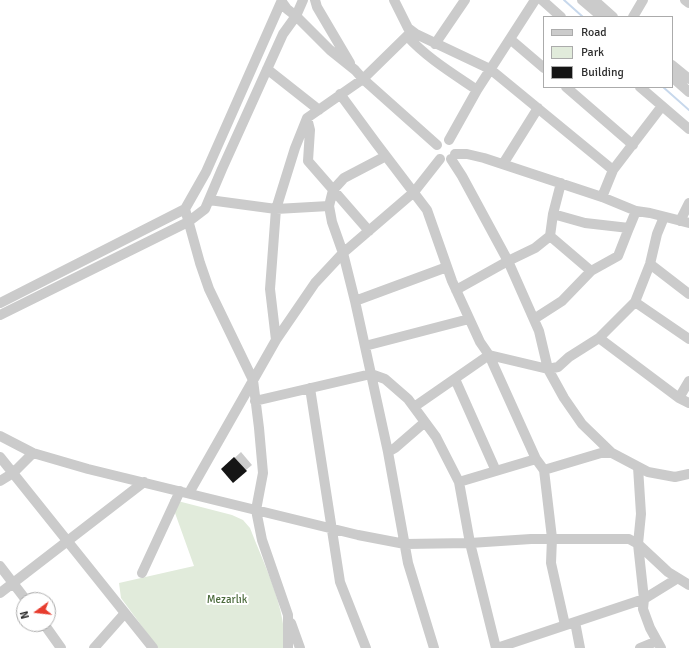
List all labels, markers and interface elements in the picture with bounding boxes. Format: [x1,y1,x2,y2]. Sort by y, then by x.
legend [543,16,673,88]
text: Road [581,25,607,40]
text: Park [581,45,604,60]
text: Building [581,65,624,80]
north arrow [16,592,56,632]
park label: Mezarlık [207,593,247,607]
text: N [18,610,32,620]

